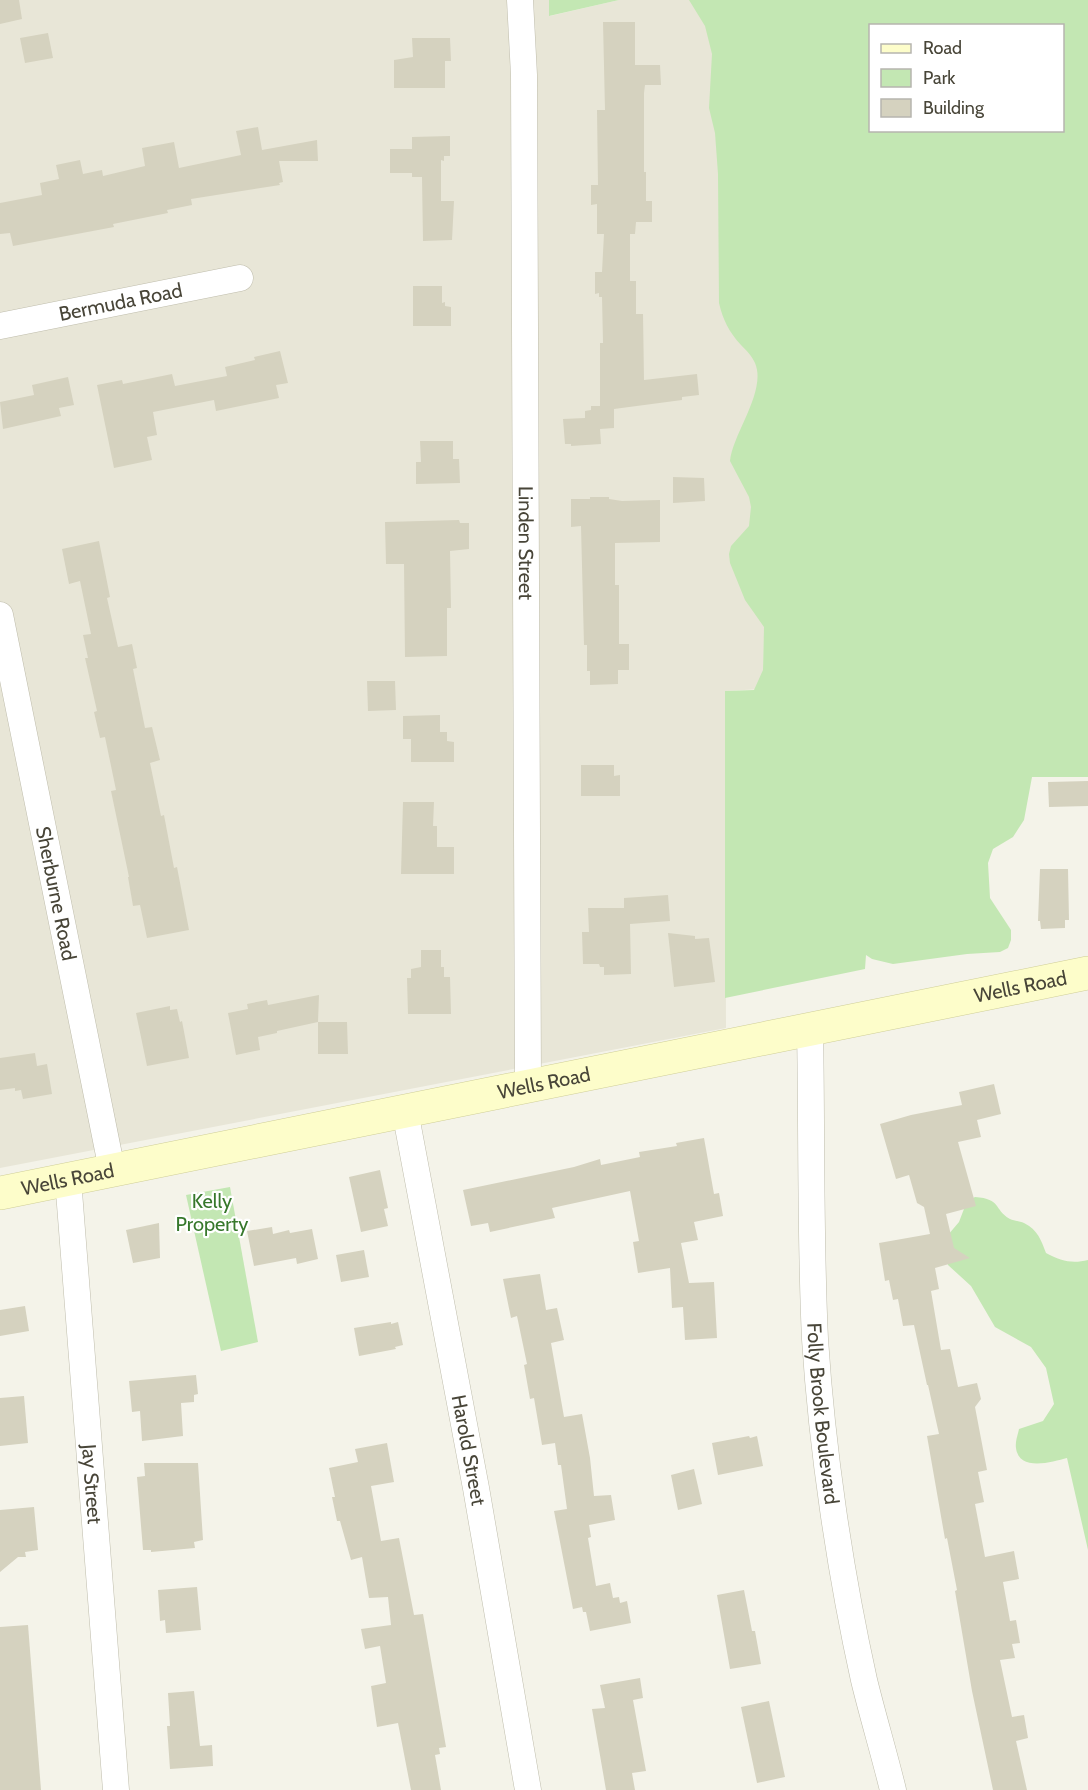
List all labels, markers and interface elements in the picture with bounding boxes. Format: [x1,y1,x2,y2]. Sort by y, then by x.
legend [869,24,1064,132]
text: Road [923,37,962,59]
text: Park [923,67,956,89]
text: Building [923,97,985,119]
street label: Bermuda Road [57,278,184,326]
street label: Linden Street [514,486,538,600]
street label: Sherburne Road [31,824,81,963]
street label: Wells Road [972,966,1069,1008]
street label: Wells Road [496,1062,592,1104]
street label: Wells Road [19,1158,116,1200]
park label: Kelly Property [176,1189,248,1236]
street label: Folly Brook Boulevard [802,1322,844,1506]
street label: Harold Street [447,1393,491,1508]
street label: Jay Street [77,1442,107,1525]

